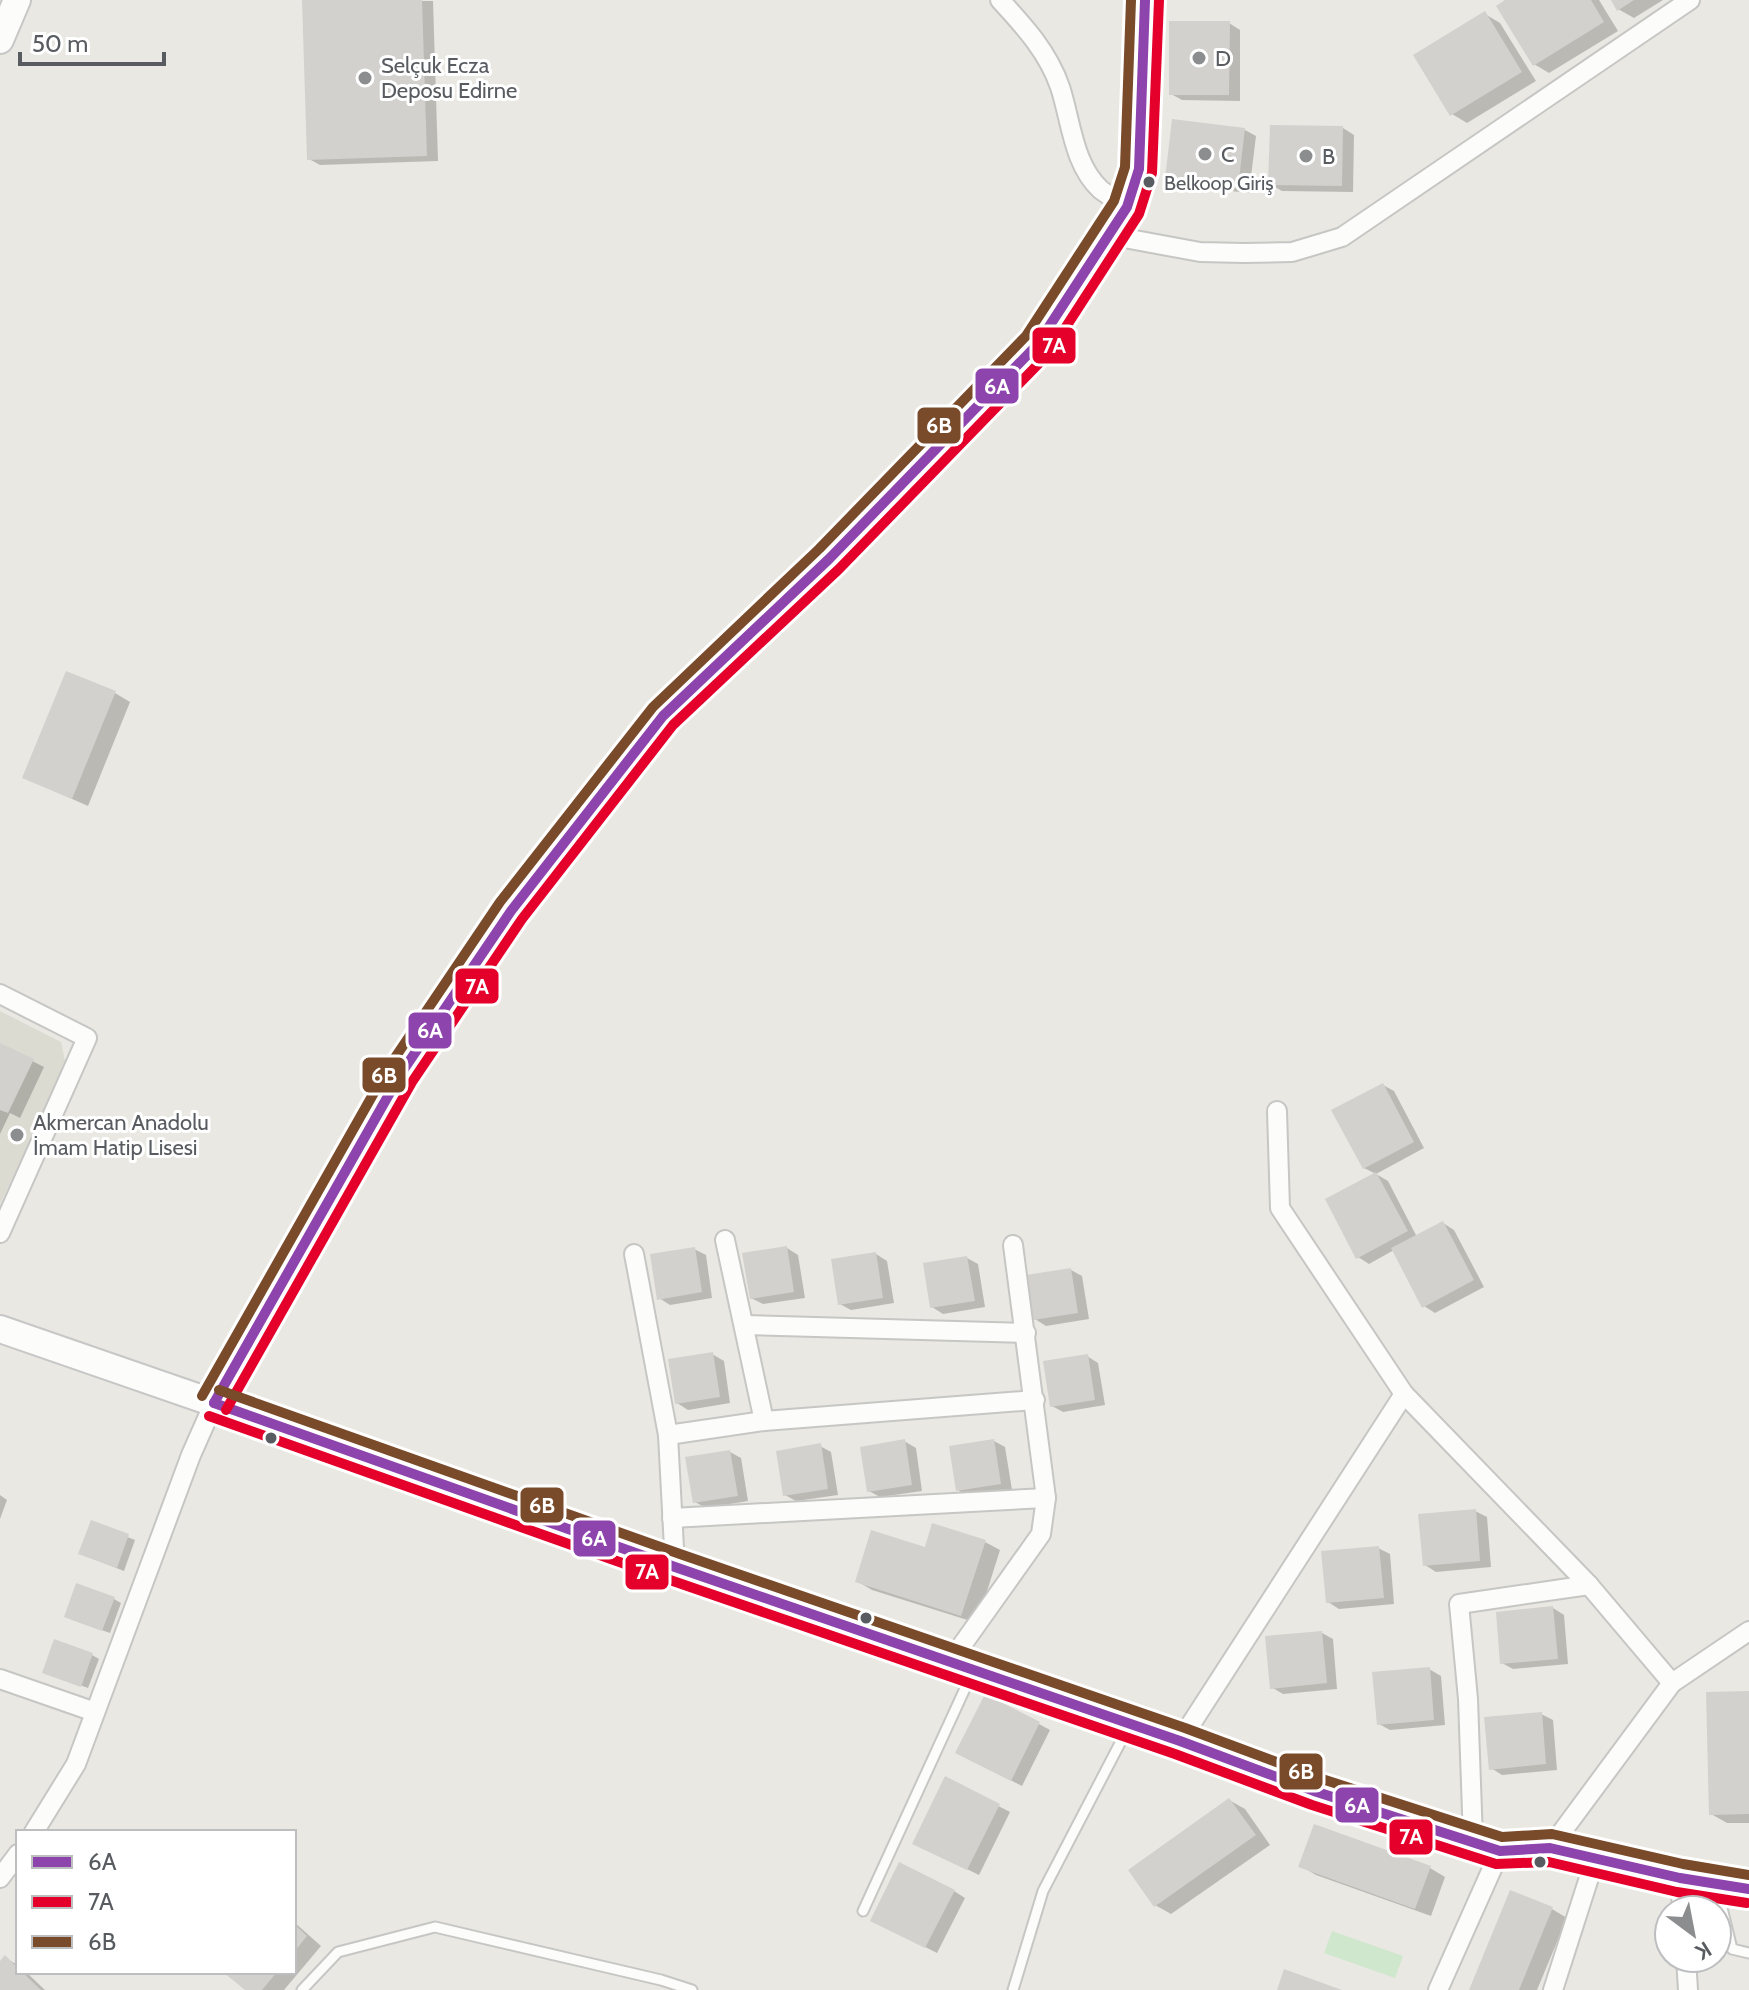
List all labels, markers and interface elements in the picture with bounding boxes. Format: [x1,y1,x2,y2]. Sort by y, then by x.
scale bar [20,16,164,66]
text: 50 m [32,29,88,58]
place label: D [1215,45,1231,72]
marker: D [1190,49,1208,67]
place label: Selçuk Ecza Deposu Edirne [381,52,517,104]
marker: Selçuk Ecza Deposu Edirne [356,69,374,87]
place label: C [1221,141,1235,168]
place label: B [1322,143,1335,170]
marker: C [1196,145,1214,163]
marker: B [1297,147,1315,165]
place label: Belkoop Giriş [1164,171,1273,195]
marker: Belkoop Giriş [1141,174,1157,190]
line badge: 7A [1031,326,1077,365]
text: 7A [1042,332,1066,359]
line badge: 6A [974,367,1020,405]
text: 6A [984,373,1010,400]
line badge: 6B [916,406,962,445]
text: 6B [926,412,952,439]
line badge: 7A [454,967,500,1005]
text: 7A [465,973,489,1000]
line badge: 6A [407,1011,453,1050]
text: 6A [417,1017,443,1044]
line badge: 6B [361,1056,407,1094]
text: 6B [371,1062,397,1089]
place label: Akmercan Anadolu İmam Hatip Lisesi [33,1109,209,1161]
marker: Akmercan Anadolu İmam Hatip Lisesi [8,1126,26,1144]
unlabelled marker [263,1430,279,1446]
line badge: 6B [519,1486,565,1524]
text: 6B [529,1492,555,1519]
line badge: 6A [572,1519,617,1558]
text: 6A [581,1525,607,1552]
line badge: 7A [624,1553,670,1591]
text: 7A [635,1558,659,1585]
unlabelled marker [858,1610,874,1626]
line badge: 6B [1278,1752,1324,1791]
text: 6B [1288,1758,1314,1785]
line badge: 6A [1334,1786,1380,1824]
text: 6A [1344,1792,1370,1819]
line badge: 7A [1388,1818,1434,1856]
text: 7A [1399,1823,1423,1850]
legend [16,1830,296,1974]
text: 6A [88,1847,117,1876]
unlabelled marker [1532,1854,1548,1870]
text: 7A [88,1887,114,1916]
north arrow [1653,1894,1733,1974]
text: 6B [88,1927,116,1956]
text: K [1690,1935,1716,1966]

